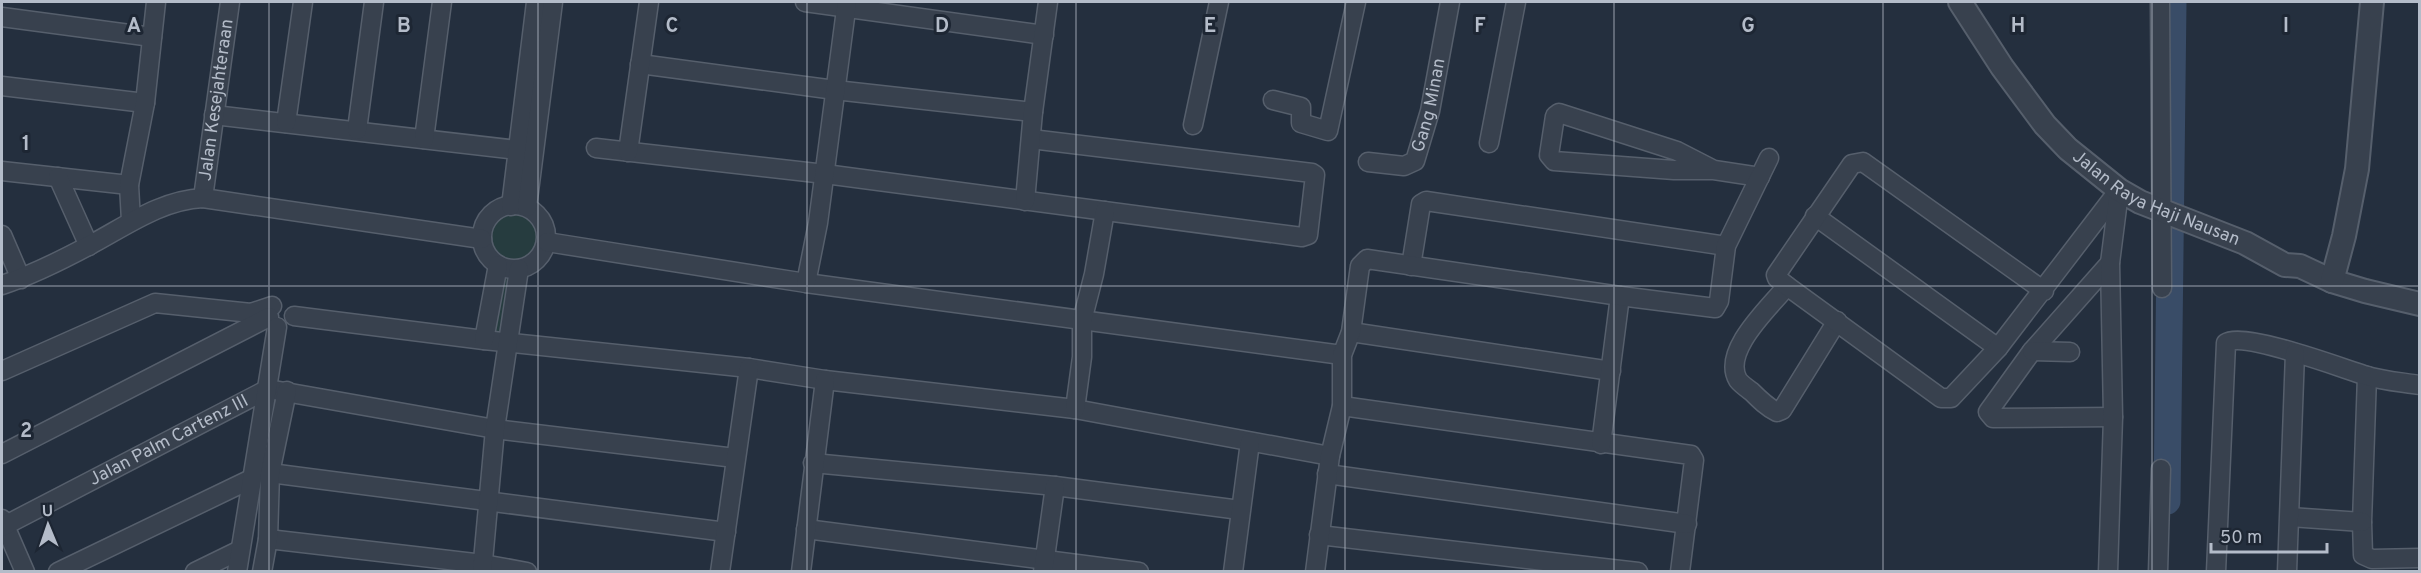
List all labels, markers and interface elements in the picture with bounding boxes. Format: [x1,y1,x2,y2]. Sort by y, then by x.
text: A [127,14,141,40]
text: B [397,14,411,40]
text: C [666,14,678,40]
text: D [935,14,949,40]
text: E [1204,14,1216,40]
text: F [1474,14,1486,40]
text: G [1741,14,1755,40]
text: H [2011,14,2025,40]
text: I [2283,14,2289,40]
street label: Jalan Kesejahteraan [194,17,239,182]
street label: Gang Minan [1407,56,1451,155]
text: 1 [22,132,30,158]
street label: Jalan Raya Haji Nausan [2067,145,2243,251]
street label: Jalan Palm Cartenz III [85,390,253,491]
text: 2 [20,419,32,445]
north arrow [18,495,78,555]
text: U [41,502,54,522]
scale bar [2211,516,2326,554]
text: 50 m [2220,527,2262,550]

